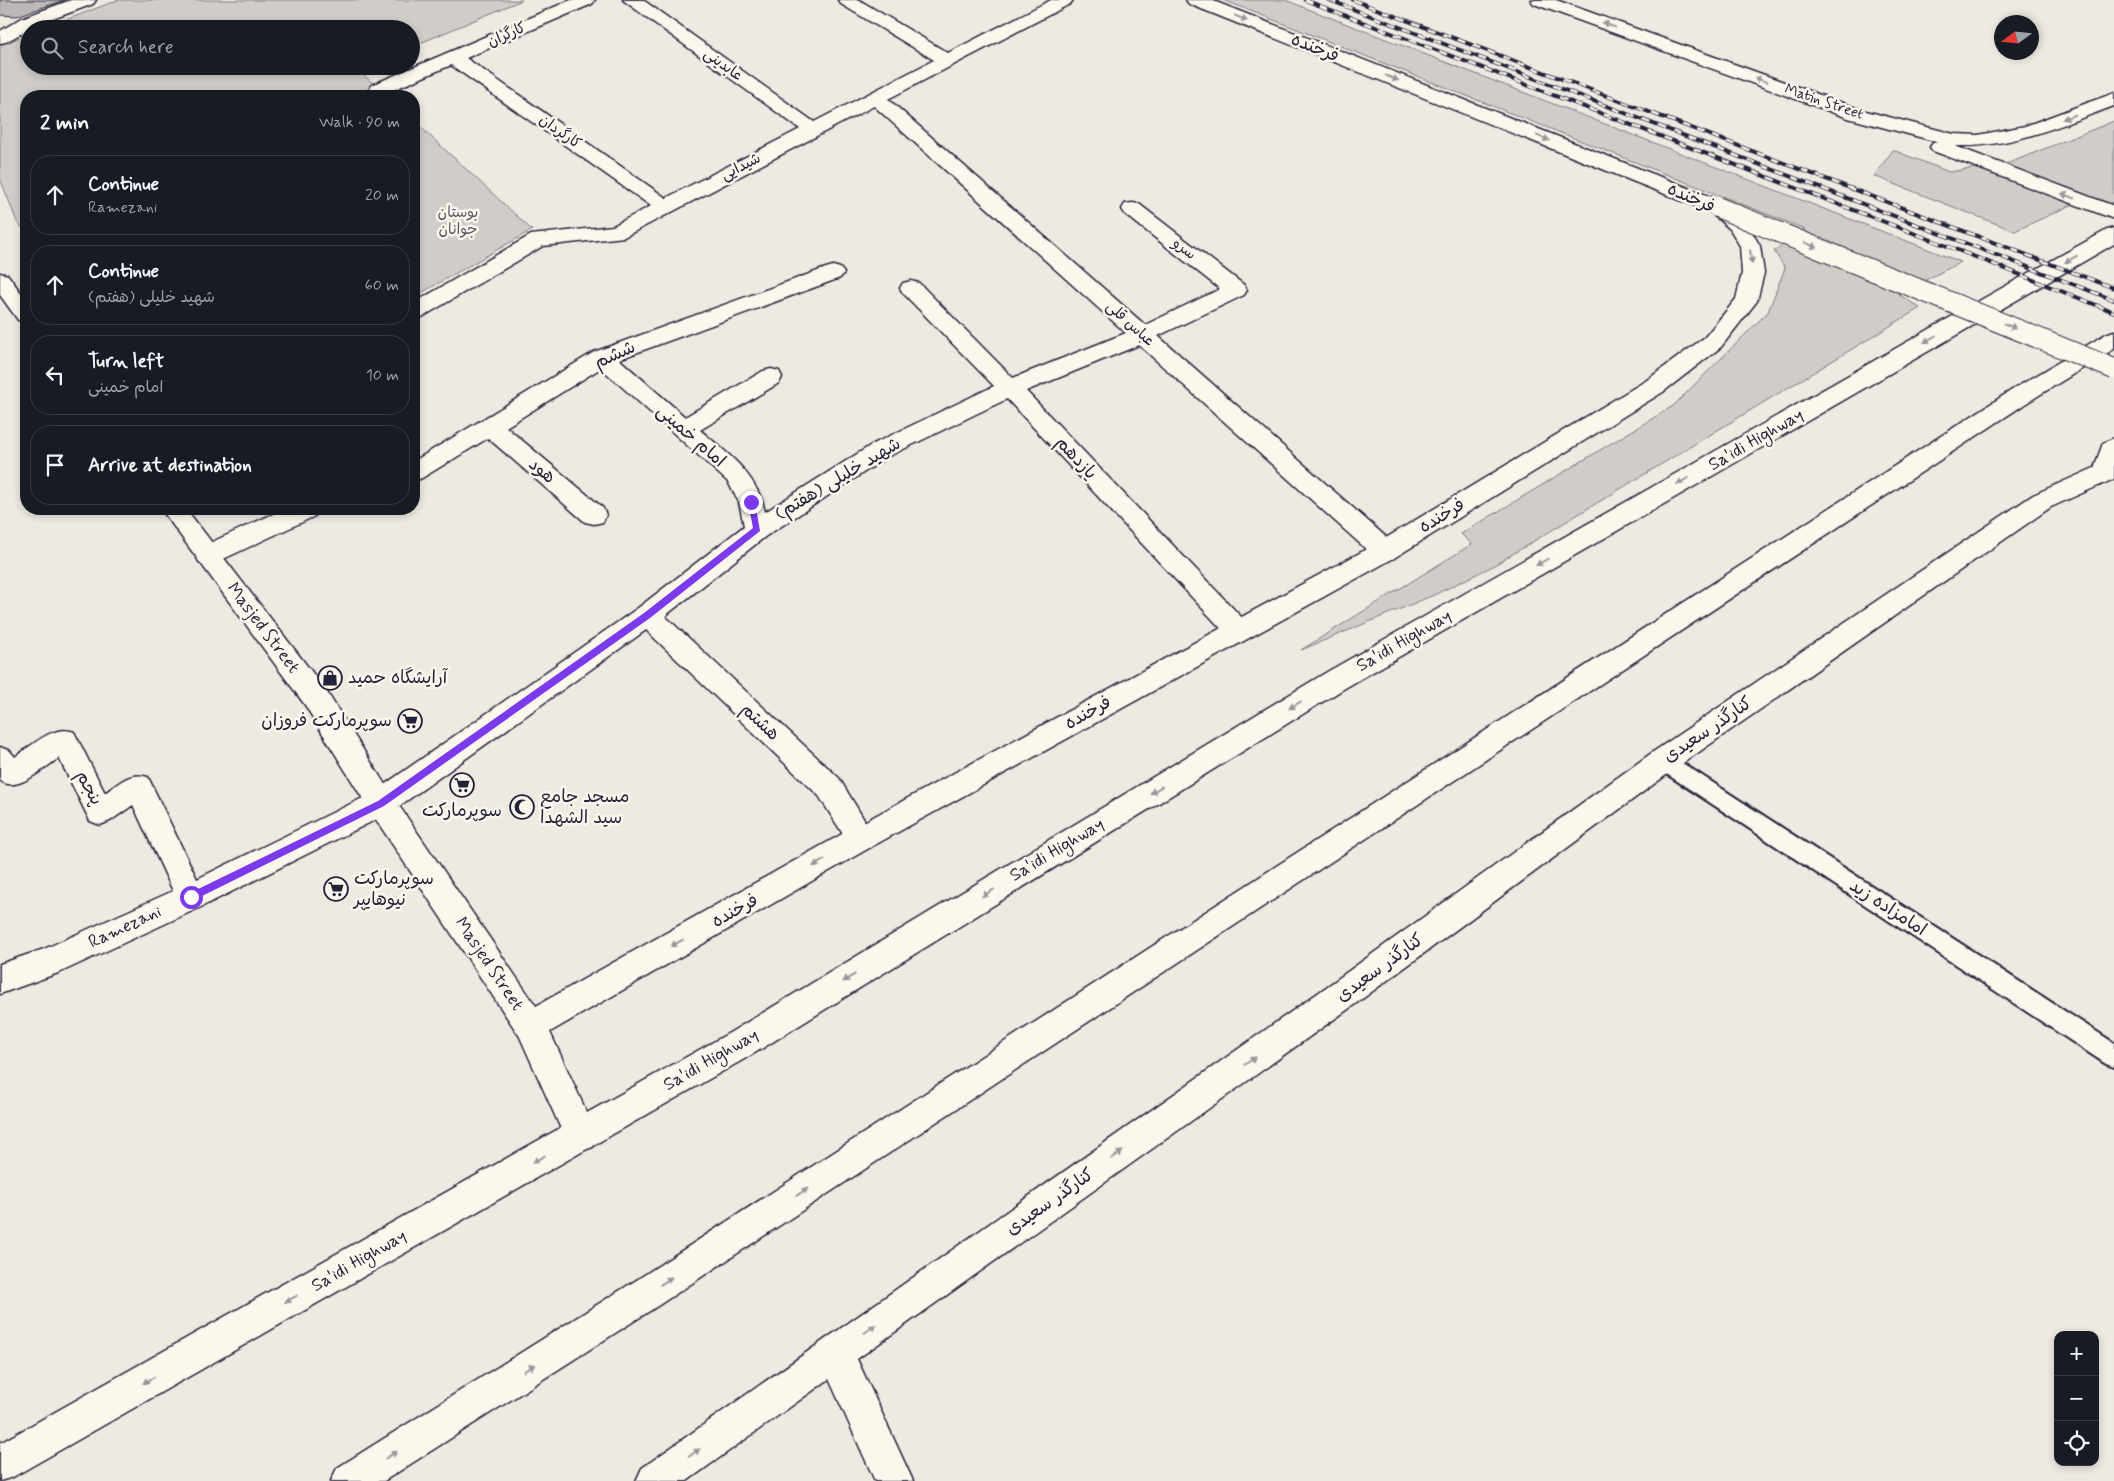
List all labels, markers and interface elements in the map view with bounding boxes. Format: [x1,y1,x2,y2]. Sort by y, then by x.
one-way arrow [1234,14,1249,22]
north arrow [1994,15,2039,60]
street label: کارگران [485,18,529,52]
search box [20,20,420,75]
one-way arrow [1601,21,1616,28]
street label: فرخنده [1287,28,1343,68]
icon: search [38,34,66,62]
text: Search here [78,35,174,60]
street label: عابدینی [699,44,747,86]
one-way arrow [1385,74,1400,82]
one-way arrow [1754,76,1769,83]
street label: Matin Street [1782,79,1866,125]
text: 2 min [40,109,89,137]
street label: کارگردان [535,110,585,154]
text: Walk · 90 m [319,112,400,133]
one-way arrow [2061,114,2076,121]
one-way arrow [1536,134,1550,142]
street label: شیدایی [718,149,764,185]
text: Continue [88,172,159,197]
street label: فرخنده [1663,177,1719,219]
icon: ahead [41,181,69,209]
text: 20 m [365,185,399,206]
one-way arrow [2061,191,2076,199]
text: Ramezani [88,197,157,218]
park label: بوستان جوانان [438,203,478,240]
street label: سرو [1167,233,1200,265]
one-way arrow [1804,241,1819,249]
one-way arrow [1747,249,1755,265]
one-way arrow [2064,255,2079,263]
text: Continue [88,259,159,284]
icon: ahead [41,271,69,299]
text: 60 m [365,275,399,296]
text: شهید خلیلی (هفتم) [88,287,215,308]
street label: عباس قلی [1101,297,1159,351]
one-way arrow [2003,323,2017,331]
street label: ششم [591,335,640,376]
one-way arrow [1923,335,1937,343]
text: Turn left [88,349,164,374]
icon: left [41,361,69,389]
text: 10 m [366,365,399,386]
text: امام خمینی [88,377,163,398]
street label: امام خمینی [650,399,731,474]
street label: Sa'idi Highway [1704,403,1808,478]
street label: یازدهم [1049,431,1102,486]
street label: شهید خلیلی (هفتم) [771,432,906,527]
icon: arrive [41,451,69,479]
text: Arrive at destination [88,453,252,478]
street label: هود [523,453,561,489]
one-way arrow [1676,477,1690,486]
route end [740,491,763,514]
street label: فرخنده [1414,493,1470,539]
one-way arrow [1535,558,1549,566]
street label: Masjed Street [221,578,305,678]
street label: Sa'idi Highway [1352,604,1456,679]
shop icon: آرایشگاه حمید [317,665,343,691]
place label: آرایشگاه حمید [348,666,449,690]
street label: فرخنده [1060,690,1116,736]
street label: کنارگذر سعیدی [1659,691,1757,769]
street label: هشتم [734,698,785,747]
one-way arrow [1288,701,1301,710]
supermarket icon: سوپرمارکت فروزان [397,708,423,734]
place label: سوپرمارکت فروزان [261,709,392,733]
street label: پنجم [69,766,108,810]
supermarket icon: سوپرمارکت [449,772,475,798]
place label: مسجد جامع سید الشهدا [540,785,629,830]
one-way arrow [1150,785,1163,795]
mosque icon: مسجد جامع سید الشهدا [509,794,535,820]
place label: سوپرمارکت [422,799,502,823]
street label: Sa'idi Highway [1005,812,1109,888]
one-way arrow [811,859,826,867]
place label: سوپرمارکت نیوهایپر [352,867,434,912]
street label: امامزاده زید [1845,874,1931,942]
supermarket icon: سوپرمارکت نیوهایپر [323,876,349,902]
route start [180,886,203,909]
street label: فرخنده [707,888,763,934]
one-way arrow [981,888,994,897]
street label: Ramezani [85,900,165,954]
street label: Masjed Street [449,913,529,1016]
street label: کنارگذر سعیدی [1331,928,1429,1008]
one-way arrow [670,939,685,947]
one-way arrow [842,973,856,982]
street label: Sa'idi Highway [659,1023,763,1098]
one-way arrow [1243,1056,1257,1066]
one-way arrow [1110,1149,1123,1160]
one-way arrow [531,1155,546,1163]
street label: کنارگذر سعیدی [1001,1163,1099,1241]
one-way arrow [795,1187,808,1197]
street label: Sa'idi Highway [307,1224,411,1299]
one-way arrow [659,1276,672,1286]
one-way arrow [284,1295,297,1304]
one-way arrow [863,1324,877,1334]
map controls [2054,1331,2099,1466]
button: + [2054,1331,2099,1376]
one-way arrow [522,1363,535,1373]
one-way arrow [143,1375,156,1384]
button: − [2054,1376,2099,1421]
button: locate [2054,1421,2099,1466]
one-way arrow [687,1448,701,1458]
one-way arrow [385,1450,398,1460]

